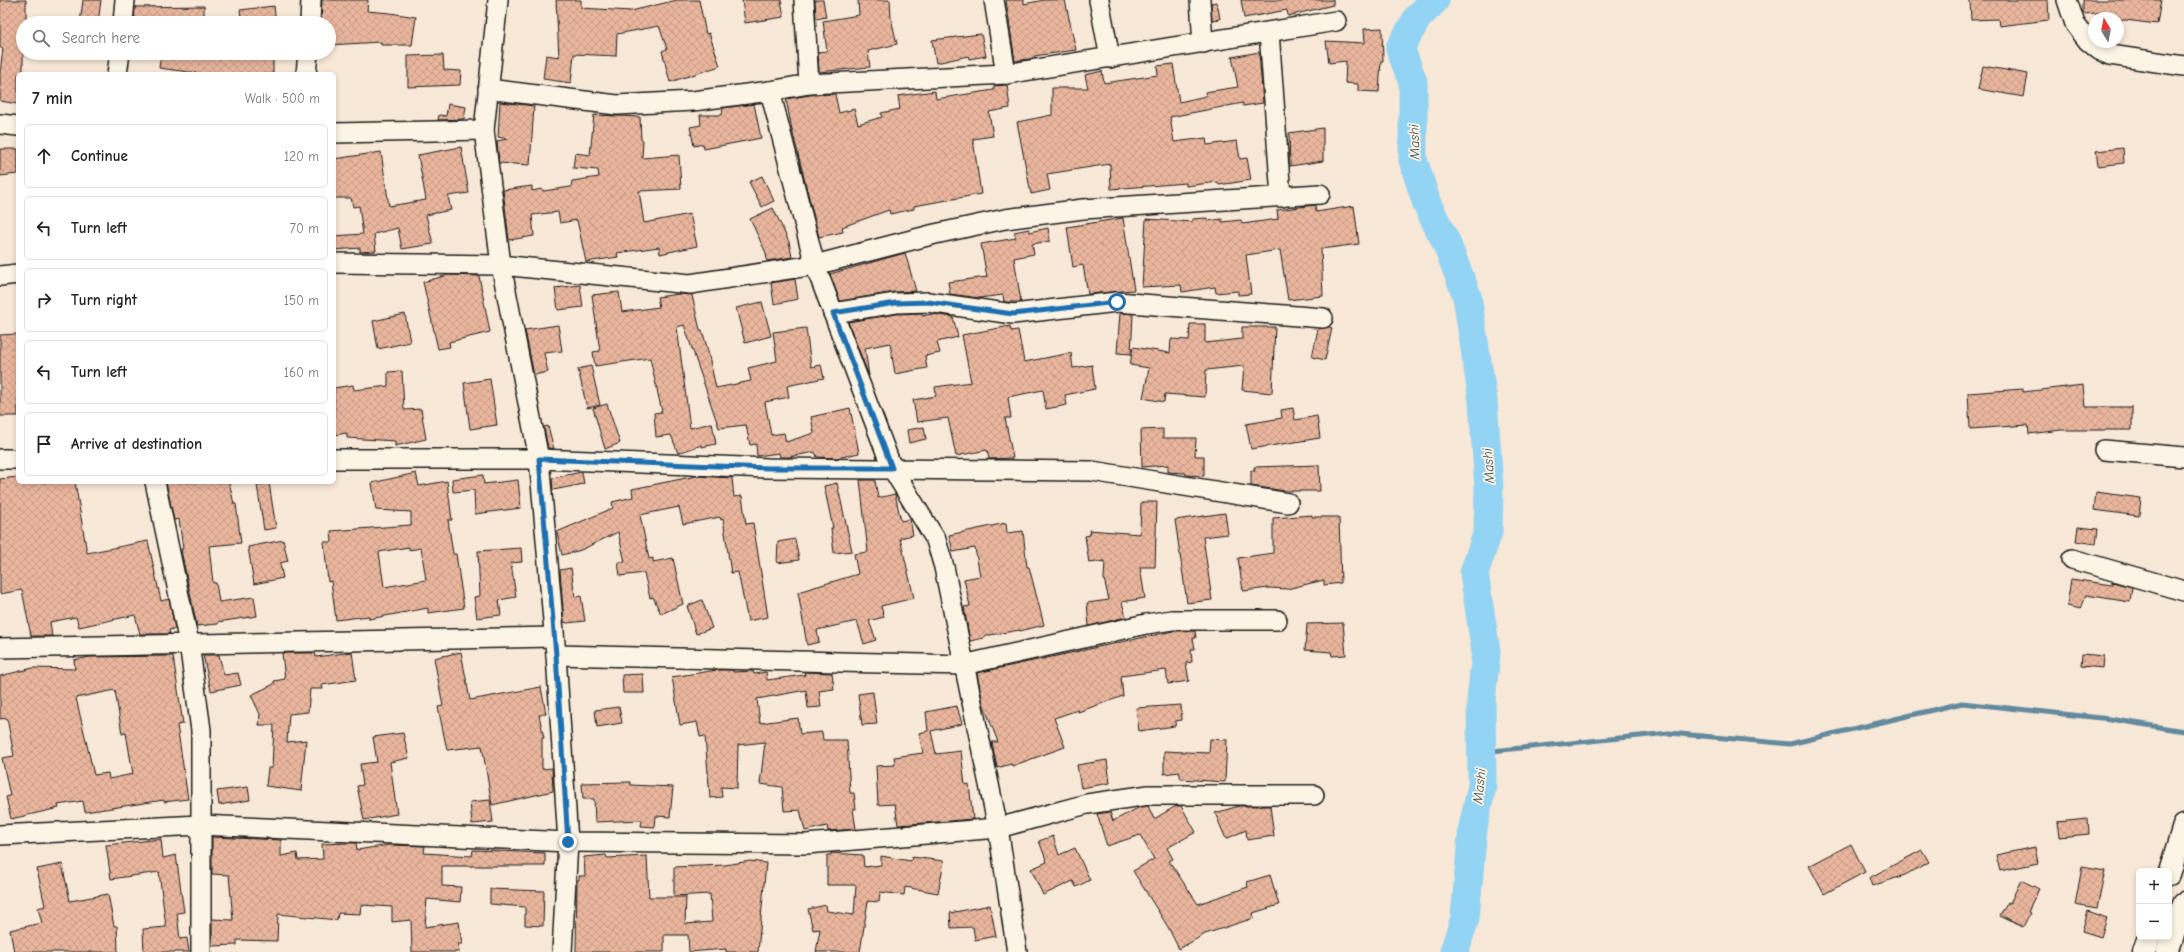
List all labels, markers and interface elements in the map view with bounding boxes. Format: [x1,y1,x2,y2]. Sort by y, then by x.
north arrow [2088,12,2124,48]
search box [16,16,336,60]
icon: search [30,27,52,49]
text: Search here [62,29,140,47]
text: 7 min [32,89,73,108]
text: Walk · 500 m [245,91,320,106]
water label: Mashi [1405,123,1424,161]
icon: ahead [33,145,55,167]
text: Continue [71,147,128,165]
text: 120 m [284,149,319,164]
icon: left [33,217,55,239]
text: Turn left [71,219,127,237]
text: 70 m [290,221,319,236]
icon: right [33,289,55,311]
text: Turn right [71,291,137,309]
text: 150 m [284,293,319,308]
route start [1108,293,1126,311]
icon: left [33,361,55,383]
text: Turn left [71,363,127,381]
text: 160 m [284,365,319,380]
icon: arrive [33,433,55,455]
text: Arrive at destination [71,435,202,453]
water label: Mashi [1479,447,1498,485]
water label: Mashi [1469,767,1490,806]
route end [559,833,577,851]
map controls [2136,868,2172,940]
button: + [2136,868,2172,904]
button: − [2136,904,2172,940]

